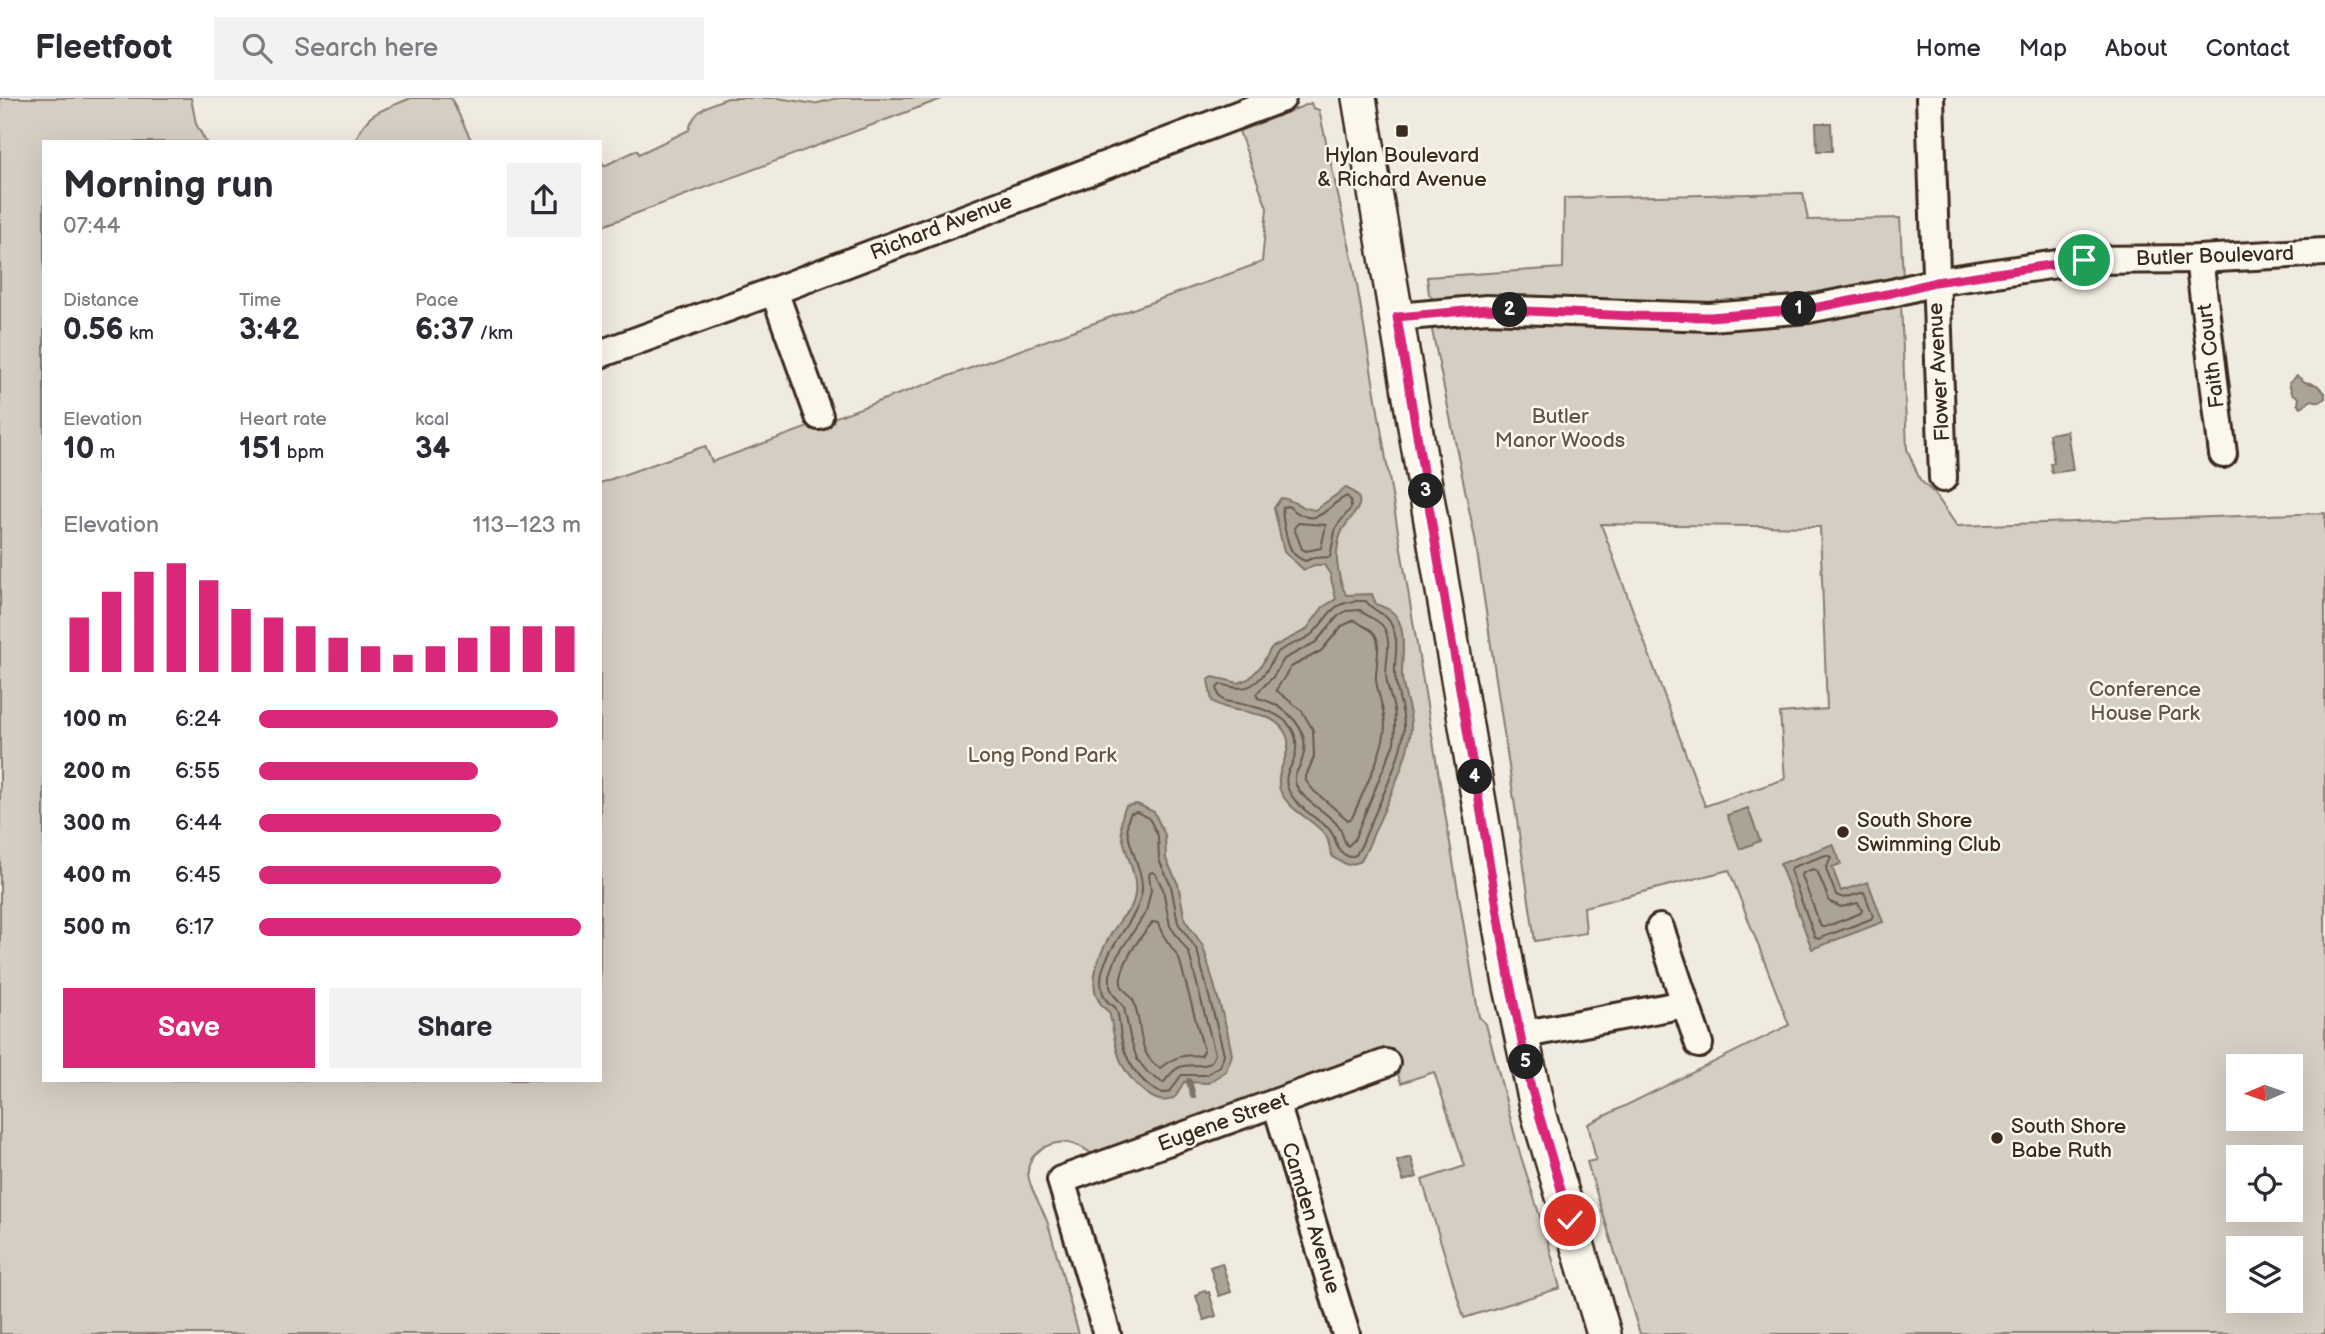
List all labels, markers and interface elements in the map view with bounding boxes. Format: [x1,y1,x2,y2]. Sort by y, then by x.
search box [214,17,704,80]
text: Fleetfoot [35,28,172,68]
icon: search [238,29,276,67]
text: Search here [294,33,438,64]
text: Home [1916,34,1981,63]
text: Map [2019,34,2067,63]
text: About [2105,34,2167,63]
text: Contact [2205,34,2290,63]
marker: Hylan Boulevard & Richard Avenue [1394,123,1410,139]
place label: Hylan Boulevard & Richard Avenue [1317,143,1487,192]
text: Morning run [63,163,274,208]
button: share [507,163,581,237]
street label: Richard Avenue [867,188,1015,266]
text: 07:44 [63,212,121,240]
pin [2054,230,2114,290]
icon: arrive [2065,241,2103,279]
street label: Butler Boulevard [2135,241,2295,271]
text: Distance [63,289,139,312]
text: Time [239,289,281,312]
text: Pace [415,289,458,312]
pin: 2 [1492,292,1528,328]
pin: 1 [1782,292,1816,326]
text: 1 [1795,297,1803,320]
text: 2 [1504,298,1515,321]
street label: Flower Avenue [1923,302,1955,442]
street label: Faith Court [2192,302,2230,410]
text: 0.56 [63,312,124,348]
text: 3:42 [239,312,299,348]
text: 6:37 [415,312,474,348]
text: km [124,322,154,345]
text: /km [474,322,513,345]
park label: Butler Manor Woods [1495,404,1625,453]
text: Elevation [63,408,142,431]
text: Heart rate [239,408,327,431]
text: kcal [415,408,449,431]
text: 10 [63,431,94,467]
text: 151 [239,431,282,467]
text: 34 [415,431,450,467]
text: m [94,441,115,464]
text: bpm [282,441,324,464]
pin: 3 [1408,474,1444,508]
text: 3 [1420,479,1431,502]
text: Elevation [63,511,159,539]
text: 113–123 m [473,511,581,539]
park label: Conference House Park [2089,677,2201,726]
text: 100 m [63,705,127,733]
text: 6:24 [175,705,221,733]
park label: Long Pond Park [968,743,1117,768]
text: 200 m [63,757,131,785]
text: 6:55 [175,757,220,785]
pin: 4 [1458,760,1492,794]
text: 4 [1469,765,1480,788]
place label: South Shore Swimming Club [1857,808,2001,857]
text: 300 m [63,809,131,837]
text: 6:44 [175,809,222,837]
marker: South Shore Swimming Club [1835,824,1851,840]
text: 400 m [63,861,131,889]
text: 6:45 [175,861,221,889]
text: 500 m [63,913,131,941]
text: 6:17 [175,913,214,941]
button: Save [63,988,315,1068]
button: Share [329,988,581,1068]
pin: 5 [1508,1044,1544,1080]
text: 5 [1520,1050,1531,1073]
north arrow [2226,1054,2303,1130]
map controls [2226,1054,2303,1313]
street label: Eugene Street [1154,1087,1292,1157]
place label: South Shore Babe Ruth [2011,1114,2126,1163]
marker: South Shore Babe Ruth [1989,1130,2005,1146]
street label: Camden Avenue [1276,1139,1346,1297]
button: locate [2226,1145,2303,1222]
pin [1540,1190,1600,1250]
icon: check [1551,1201,1589,1239]
button: layers [2226,1236,2303,1313]

